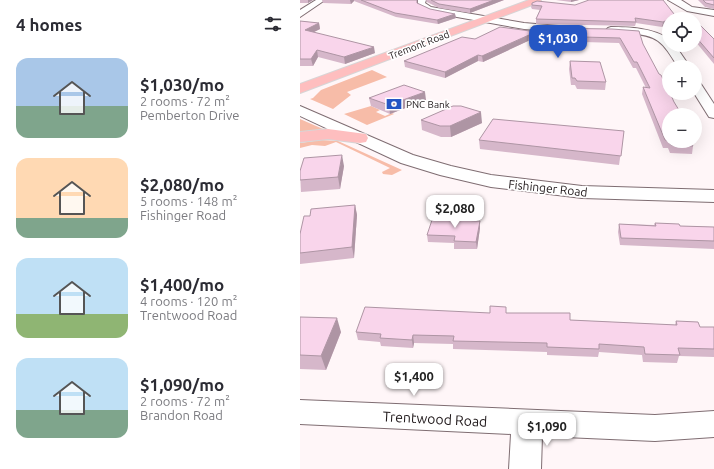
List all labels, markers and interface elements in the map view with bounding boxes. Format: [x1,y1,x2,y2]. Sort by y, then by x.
map controls [662,12,702,148]
button: locate [662,12,702,52]
icon: filters [262,13,284,35]
text: 4 homes [16,15,82,34]
pin: $1,030 [525,25,591,59]
street label: Tremont Road [387,28,451,62]
text: $1,030 [538,31,578,45]
button: + [662,60,702,100]
icon: home [48,74,96,122]
text: $1,030/mo [140,75,224,94]
text: 2 rooms · 72 m² [140,94,230,108]
bank icon: PNC Bank [385,95,403,113]
place label: PNC Bank [406,99,450,110]
text: Pemberton Drive [140,108,239,122]
button: − [662,108,702,148]
icon: home [48,174,96,222]
text: $2,080/mo [140,175,224,194]
street label: Fishinger Road [508,177,588,199]
text: 5 rooms · 148 m² [140,194,237,208]
pin: $2,080 [422,195,488,229]
text: $2,080 [435,201,475,215]
text: Fishinger Road [140,208,226,222]
icon: home [48,274,96,322]
text: $1,400/mo [140,275,224,294]
text: 4 rooms · 120 m² [140,294,237,308]
text: Trentwood Road [140,308,237,322]
pin: $1,400 [381,363,447,397]
text: $1,400 [394,369,434,383]
icon: home [48,374,96,422]
text: $1,090/mo [140,375,224,394]
text: 2 rooms · 72 m² [140,394,230,408]
text: Brandon Road [140,408,223,422]
street label: Trentwood Road [382,408,488,430]
pin: $1,090 [514,413,580,447]
text: $1,090 [527,419,567,433]

